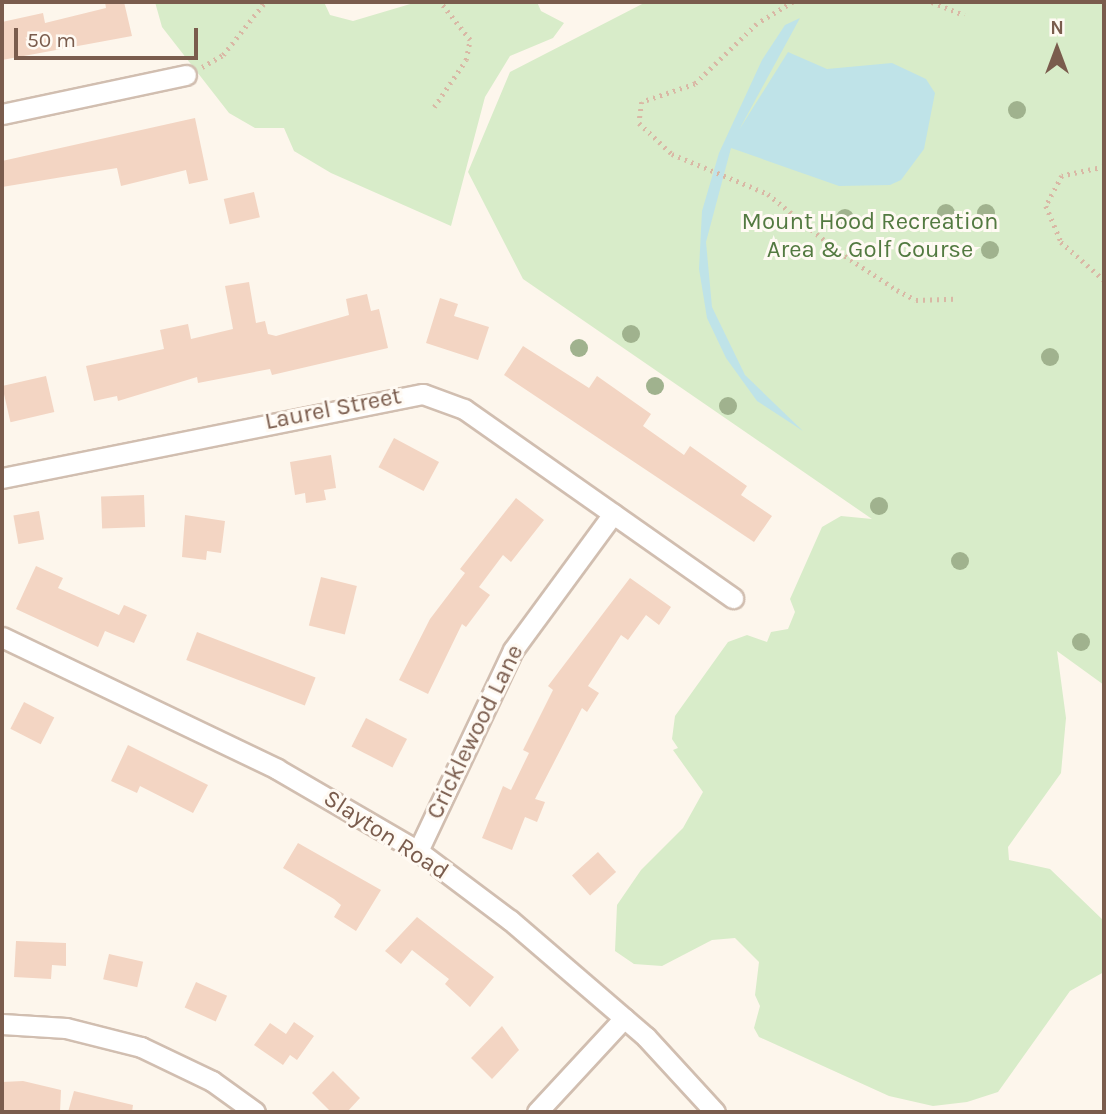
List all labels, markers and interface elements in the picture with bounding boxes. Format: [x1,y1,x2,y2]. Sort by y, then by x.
scale bar [18,14,201,58]
north arrow [1022,14,1092,84]
text: N [1050,17,1064,39]
text: 50 m [27,28,76,52]
park label: Mount Hood Recreation Area & Golf Course [742,208,998,264]
street label: Laurel Street [262,382,404,436]
street label: Cricklewood Lane [420,640,530,824]
street label: Slayton Road [318,784,454,886]

